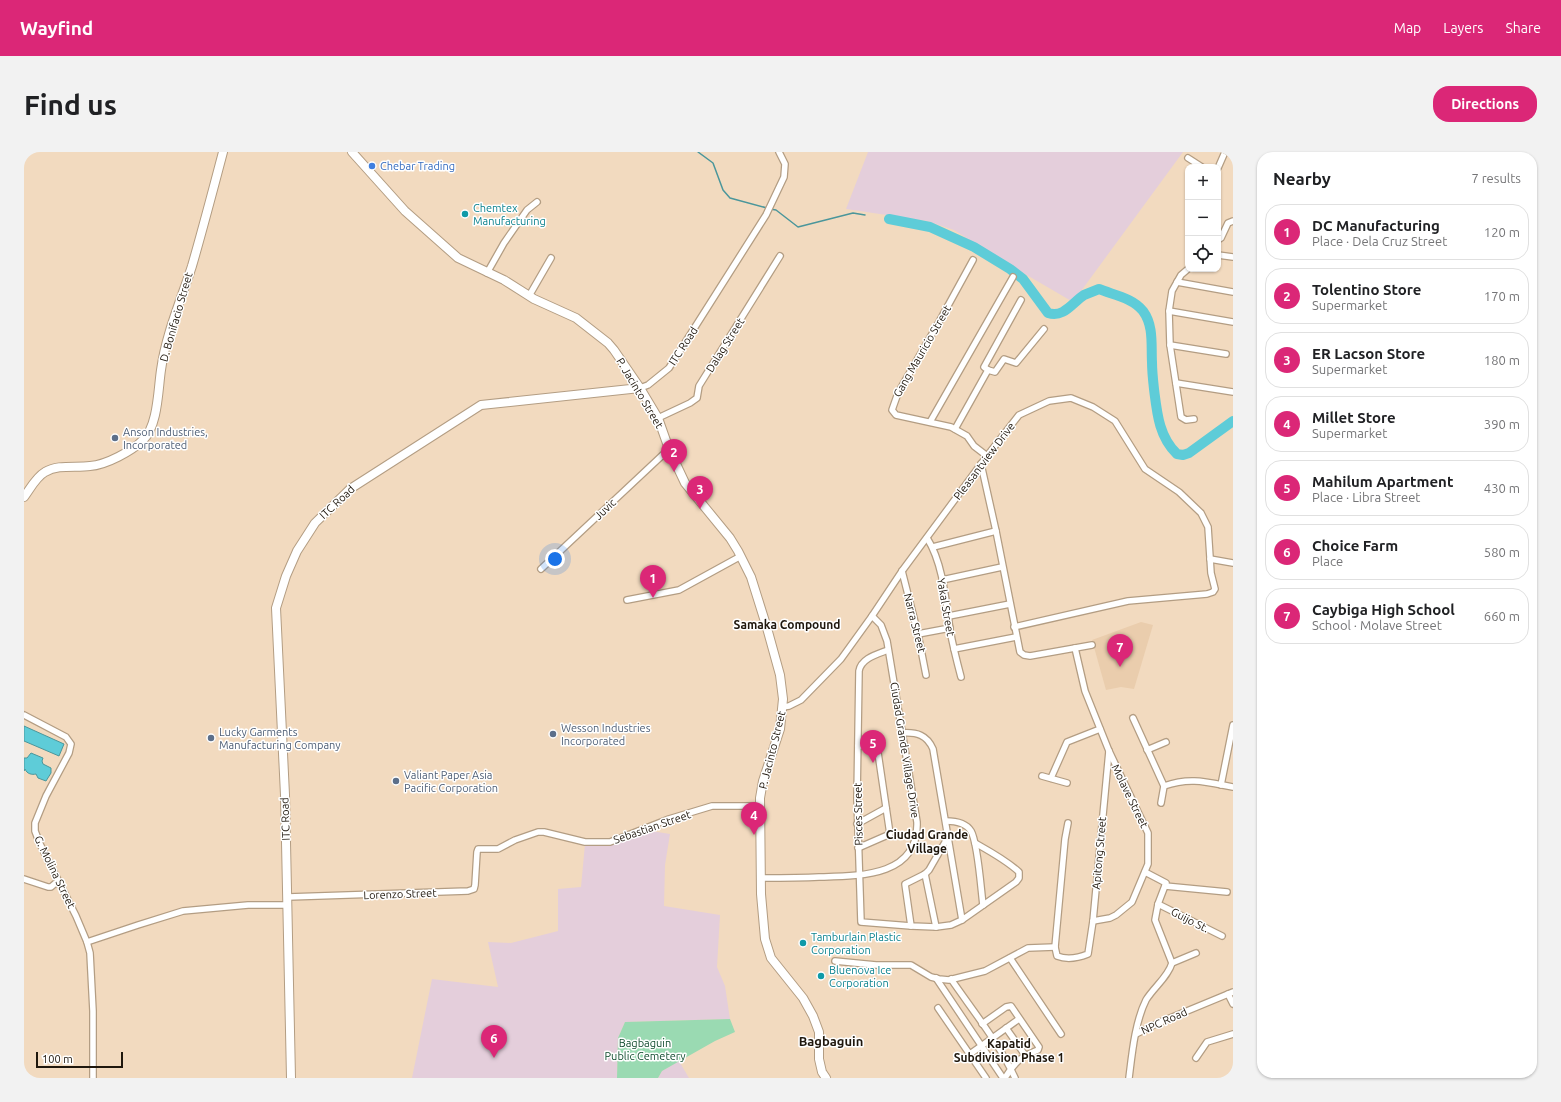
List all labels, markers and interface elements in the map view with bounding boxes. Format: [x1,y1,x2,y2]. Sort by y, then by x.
text: Wayfind [20,17,93,39]
text: Map [1394,20,1421,36]
text: Layers [1443,20,1483,36]
text: Share [1505,20,1541,36]
button: Directions [1433,86,1537,122]
text: Find us [24,89,117,120]
place label: Chebar Trading [380,160,455,172]
marker: Chebar Trading [367,161,377,171]
map controls [1185,164,1221,272]
button: + [1185,164,1221,200]
text: Nearby [1273,169,1331,188]
text: 7 results [1471,171,1521,185]
button: − [1185,200,1221,236]
place label: Chemtex Manufacturing [473,202,546,227]
marker: Chemtex Manufacturing [460,209,470,219]
text: DC Manufacturing [1312,217,1440,234]
text: 1 [1283,225,1291,239]
text: 120 m [1484,225,1520,239]
text: Place · Dela Cruz Street [1312,234,1447,248]
button: locate [1185,236,1221,272]
street label: D. Bonifacio Street [157,270,195,363]
text: Tolentino Store [1312,281,1421,298]
text: 2 [1283,289,1291,303]
text: 170 m [1484,289,1520,303]
text: Supermarket [1312,298,1387,312]
street label: Gang Mauricio Street [891,302,953,399]
street label: Dalag Street [704,315,747,374]
street label: ITC Road [666,325,700,367]
text: ER Lacson Store [1312,345,1425,362]
text: 3 [1283,353,1291,367]
text: 180 m [1484,353,1520,367]
street label: P. Jacinto Street [614,356,666,431]
text: Supermarket [1312,362,1387,376]
text: Millet Store [1312,409,1396,426]
text: 4 [1283,417,1291,431]
text: 390 m [1484,417,1520,431]
street label: Pleasantview Drive [951,420,1017,502]
place label: Anson Industries, Incorporated [123,426,208,451]
text: Supermarket [1312,426,1387,440]
marker: Anson Industries, Incorporated [110,433,120,443]
pin: 2 [661,439,687,472]
text: Mahilum Apartment [1312,473,1453,490]
pin: 3 [687,476,713,509]
text: 5 [1283,481,1291,495]
text: 430 m [1484,481,1520,495]
street label: ITC Road [317,483,357,521]
text: Place · Libra Street [1312,490,1420,504]
street label: Juvic [592,496,618,522]
text: Choice Farm [1312,537,1398,554]
text: 6 [1283,545,1291,559]
text: 580 m [1484,545,1520,559]
your location [545,549,565,569]
text: Place [1312,554,1343,568]
pin: 1 [640,565,666,598]
street label: Yakal Street [935,577,957,638]
street label: Narra Street [902,592,928,655]
text: Caybiga High School [1312,601,1455,618]
text: 7 [1283,609,1291,623]
text: 660 m [1484,609,1520,623]
district label: Samaka Compound [733,618,841,631]
text: School · Molave Street [1312,618,1442,632]
pin: 7 [1107,634,1133,667]
street label: Ciudad Grande Village Drive [888,681,922,819]
street label: P. Jacinto Street [756,709,788,790]
place label: Wesson Industries Incorporated [561,722,651,747]
place label: Lucky Garments Manufacturing Company [219,726,341,751]
marker: Wesson Industries Incorporated [548,729,558,739]
pin: 5 [860,730,886,763]
marker: Lucky Garments Manufacturing Company [206,733,216,743]
street label: Molave Street [1109,762,1151,830]
place label: Valiant Paper Asia Pacific Corporation [404,769,498,794]
marker: Valiant Paper Asia Pacific Corporation [391,776,401,786]
street label: Pisces Street [851,782,865,846]
street label: ITC Road [278,797,292,841]
pin: 4 [741,802,767,835]
street label: Sebastian Street [612,808,693,846]
street label: Apitong Street [1090,816,1108,890]
district label: Ciudad Grande Village [886,828,968,855]
street label: G. Molina Street [32,834,78,911]
street label: Lorenzo Street [363,887,437,901]
street label: Guijo St. [1169,905,1211,935]
place label: Tamburlain Plastic Corporation [811,931,901,956]
marker: Tamburlain Plastic Corporation [798,938,808,948]
place label: Bluenova Ice Corporation [829,964,891,989]
marker: Bluenova Ice Corporation [816,971,826,981]
street label: NPC Road [1139,1006,1189,1036]
pin: 6 [481,1025,507,1058]
district label: Bagbaguin [799,1034,863,1048]
park label: Bagbaguin Public Cemetery [605,1037,686,1062]
district label: Kapatid Subdivision Phase 1 [954,1037,1064,1064]
scale bar [36,1050,123,1069]
text: 100 m [42,1053,73,1065]

